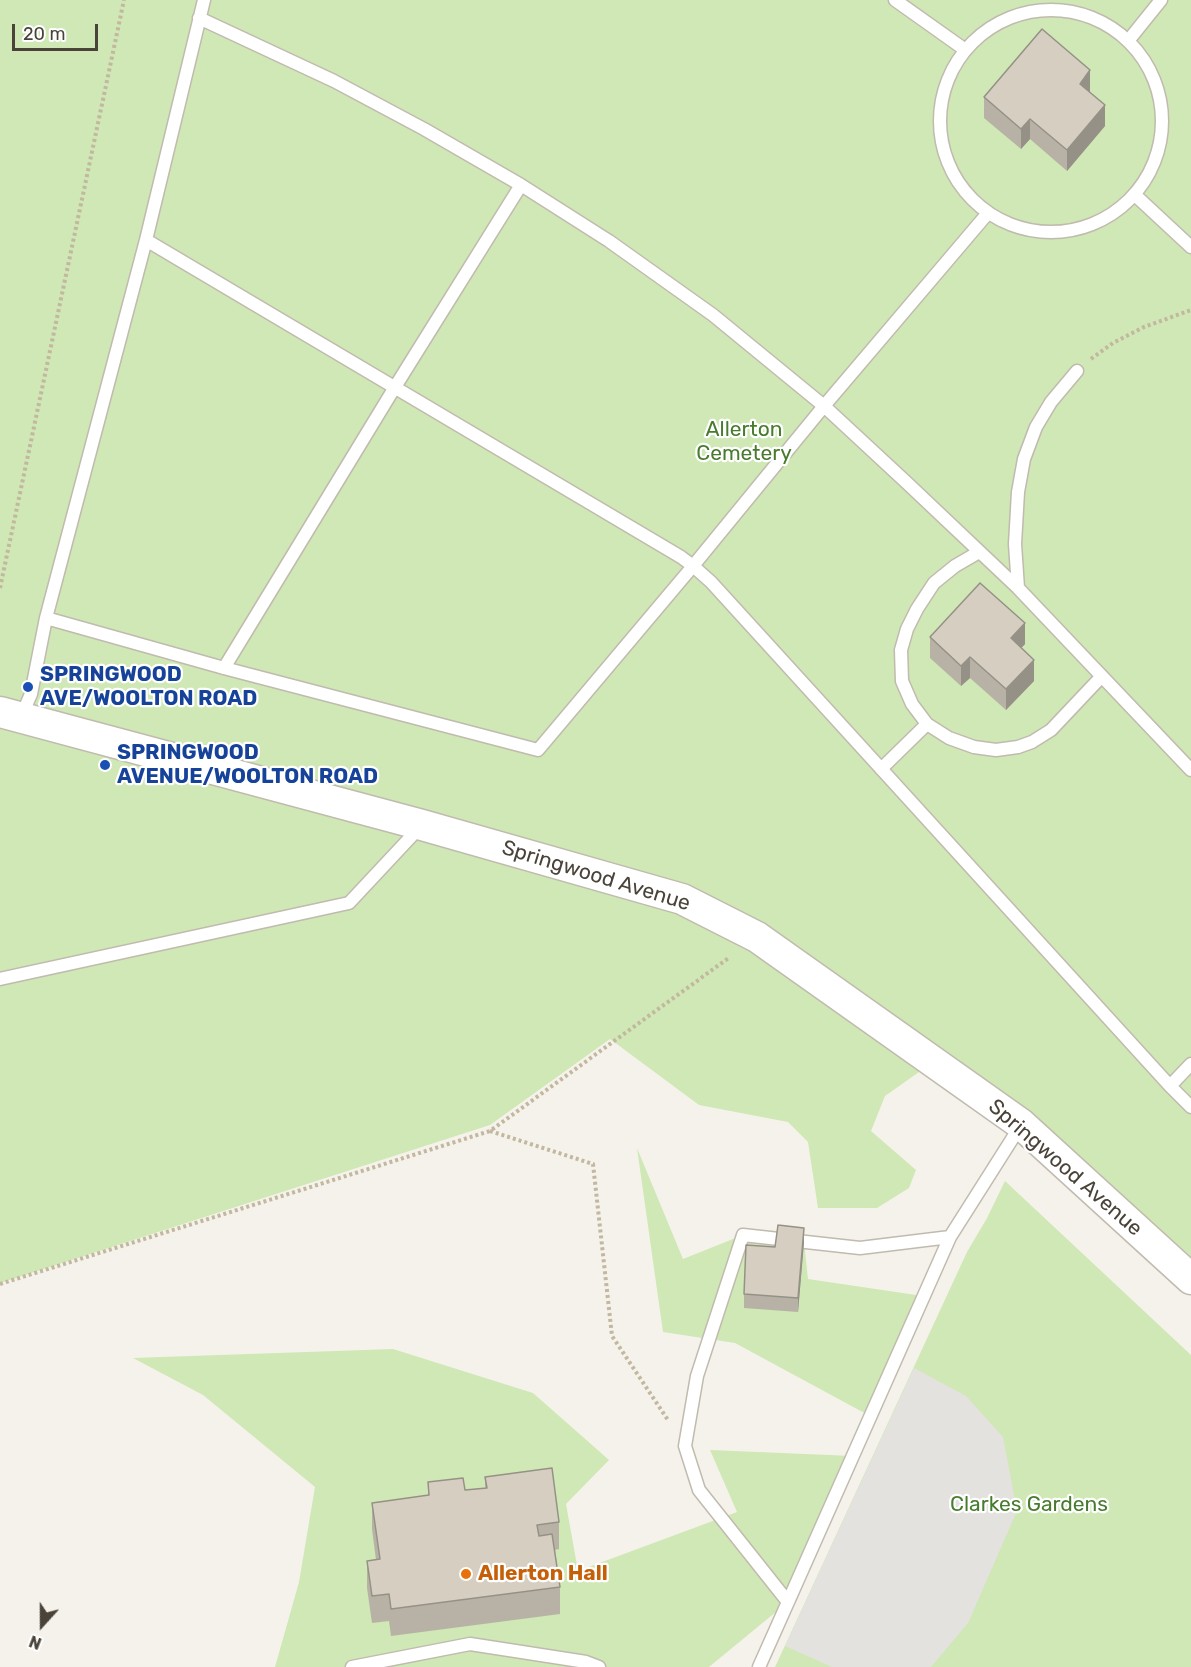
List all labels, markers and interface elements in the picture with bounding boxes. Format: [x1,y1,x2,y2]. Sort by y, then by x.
scale bar [15,12,100,50]
text: 20 m [23,23,65,45]
park label: Allerton Cemetery [696,417,792,467]
place label: SPRINGWOOD AVE/WOOLTON ROAD [40,662,257,712]
marker: SPRINGWOOD AVE/WOOLTON ROAD [21,680,35,694]
place label: SPRINGWOOD AVENUE/WOOLTON ROAD [117,740,378,790]
marker: SPRINGWOOD AVENUE/WOOLTON ROAD [98,758,112,772]
street label: Springwood Avenue [499,835,693,917]
street label: Springwood Avenue [983,1094,1147,1242]
park label: Clarkes Gardens [950,1492,1108,1518]
place label: Allerton Hall [478,1561,608,1587]
marker: Allerton Hall [459,1567,473,1581]
north arrow [12,1595,72,1655]
text: N [27,1631,44,1653]

